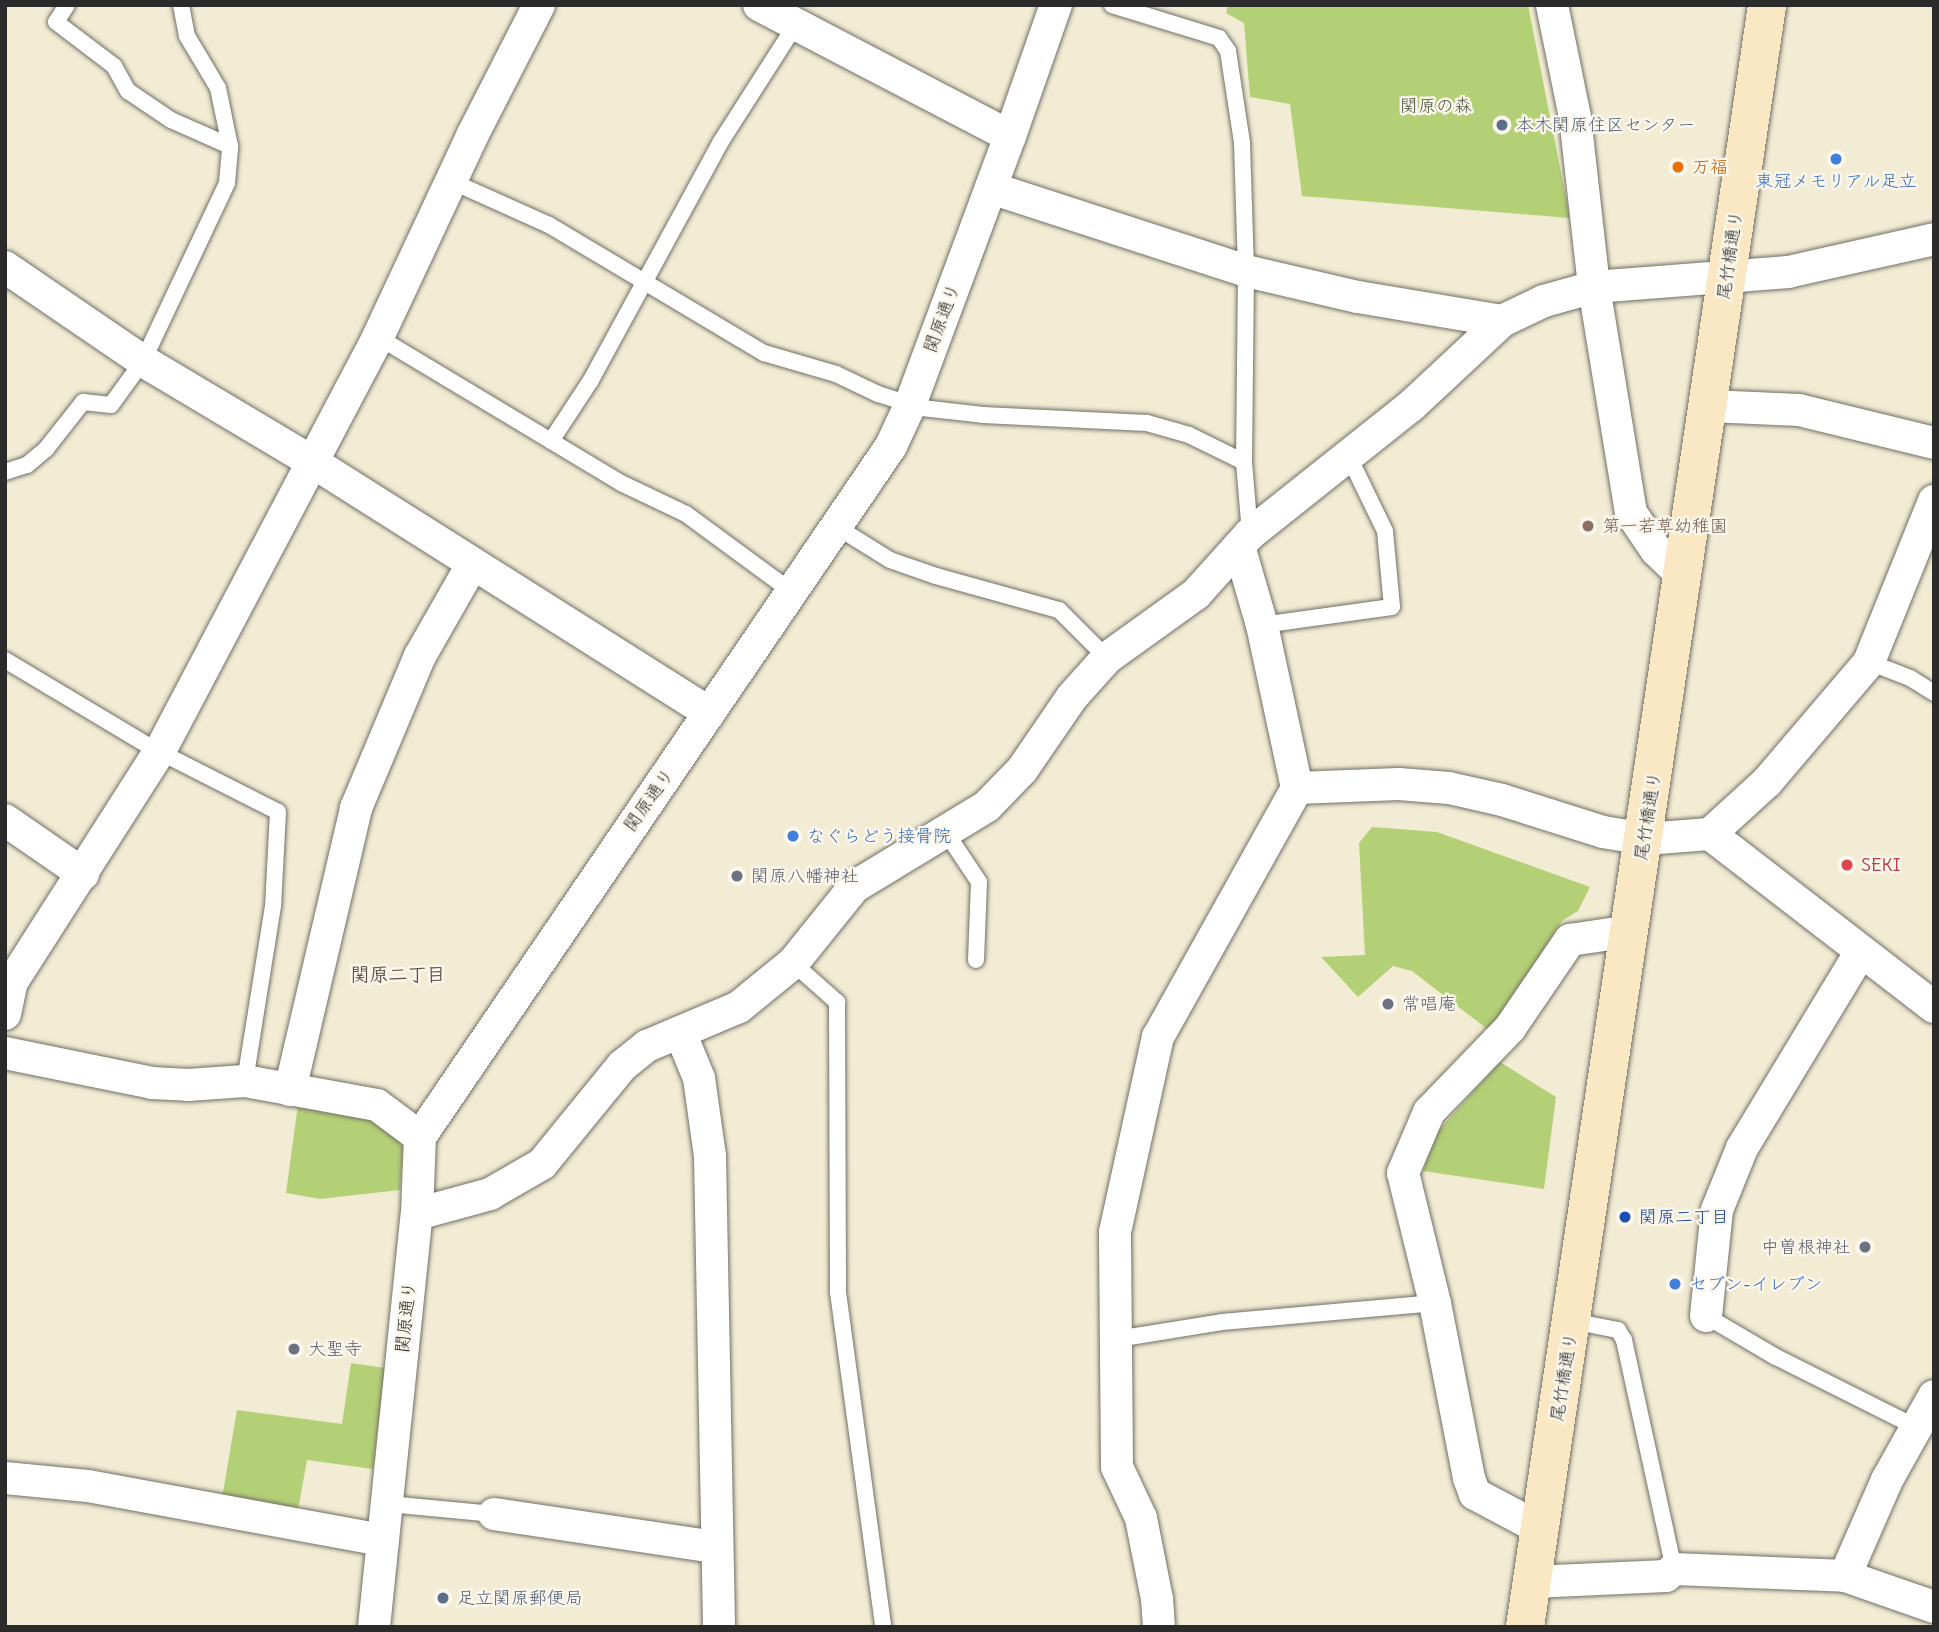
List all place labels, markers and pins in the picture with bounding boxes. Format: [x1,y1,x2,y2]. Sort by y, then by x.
place label: 本木関原住区センター [1516,114,1696,136]
marker: 本木関原住区センター [1494,117,1510,133]
marker: 東冠メモリアル足立 [1828,151,1844,167]
place label: 万福 [1692,156,1728,178]
marker: 万福 [1670,159,1686,175]
place label: 東冠メモリアル足立 [1755,170,1917,192]
place label: 第一若草幼稚園 [1602,515,1728,537]
marker: 第一若草幼稚園 [1580,518,1596,534]
place label: なぐらどう接骨院 [807,825,951,847]
marker: なぐらどう接骨院 [785,828,801,844]
place label: SEKI [1861,854,1901,876]
marker: SEKI [1839,857,1855,873]
place label: 関原八幡神社 [751,865,859,887]
marker: 関原八幡神社 [729,868,745,884]
place label: 常唱庵 [1402,993,1456,1015]
marker: 常唱庵 [1380,996,1396,1012]
place label: 関原二丁目 [1639,1206,1729,1228]
marker: 関原二丁目 [1617,1209,1633,1225]
place label: 中曽根神社 [1761,1236,1851,1258]
marker: 中曽根神社 [1857,1239,1873,1255]
place label: セブン-イレブン [1689,1273,1823,1295]
marker: セブン-イレブン [1667,1276,1683,1292]
place label: 大聖寺 [308,1338,362,1360]
marker: 大聖寺 [286,1341,302,1357]
place label: 足立関原郵便局 [457,1587,583,1609]
marker: 足立関原郵便局 [435,1590,451,1606]

